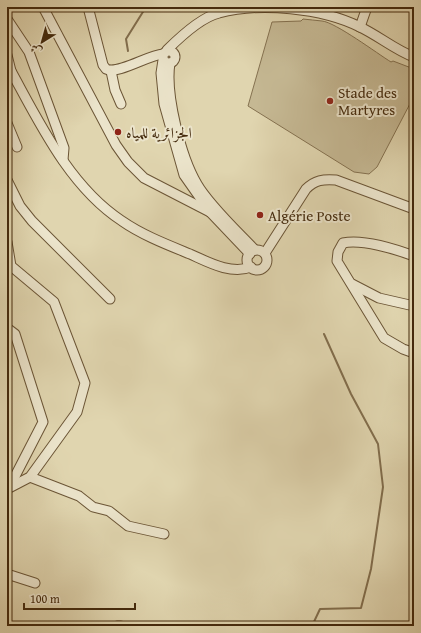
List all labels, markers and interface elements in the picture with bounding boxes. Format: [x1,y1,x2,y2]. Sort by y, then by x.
north arrow [22,22,62,62]
text: ش [27,40,45,60]
place label: Stade des Martyres [338,82,397,120]
marker: Stade des Martyres [325,96,335,106]
place label: الجزائرية للمياه [126,122,192,143]
marker: الجزائرية للمياه [113,127,123,137]
place label: Algérie Poste [268,205,351,226]
marker: Algérie Poste [255,210,265,220]
scale bar [24,585,135,611]
text: 100 m [30,590,60,607]

